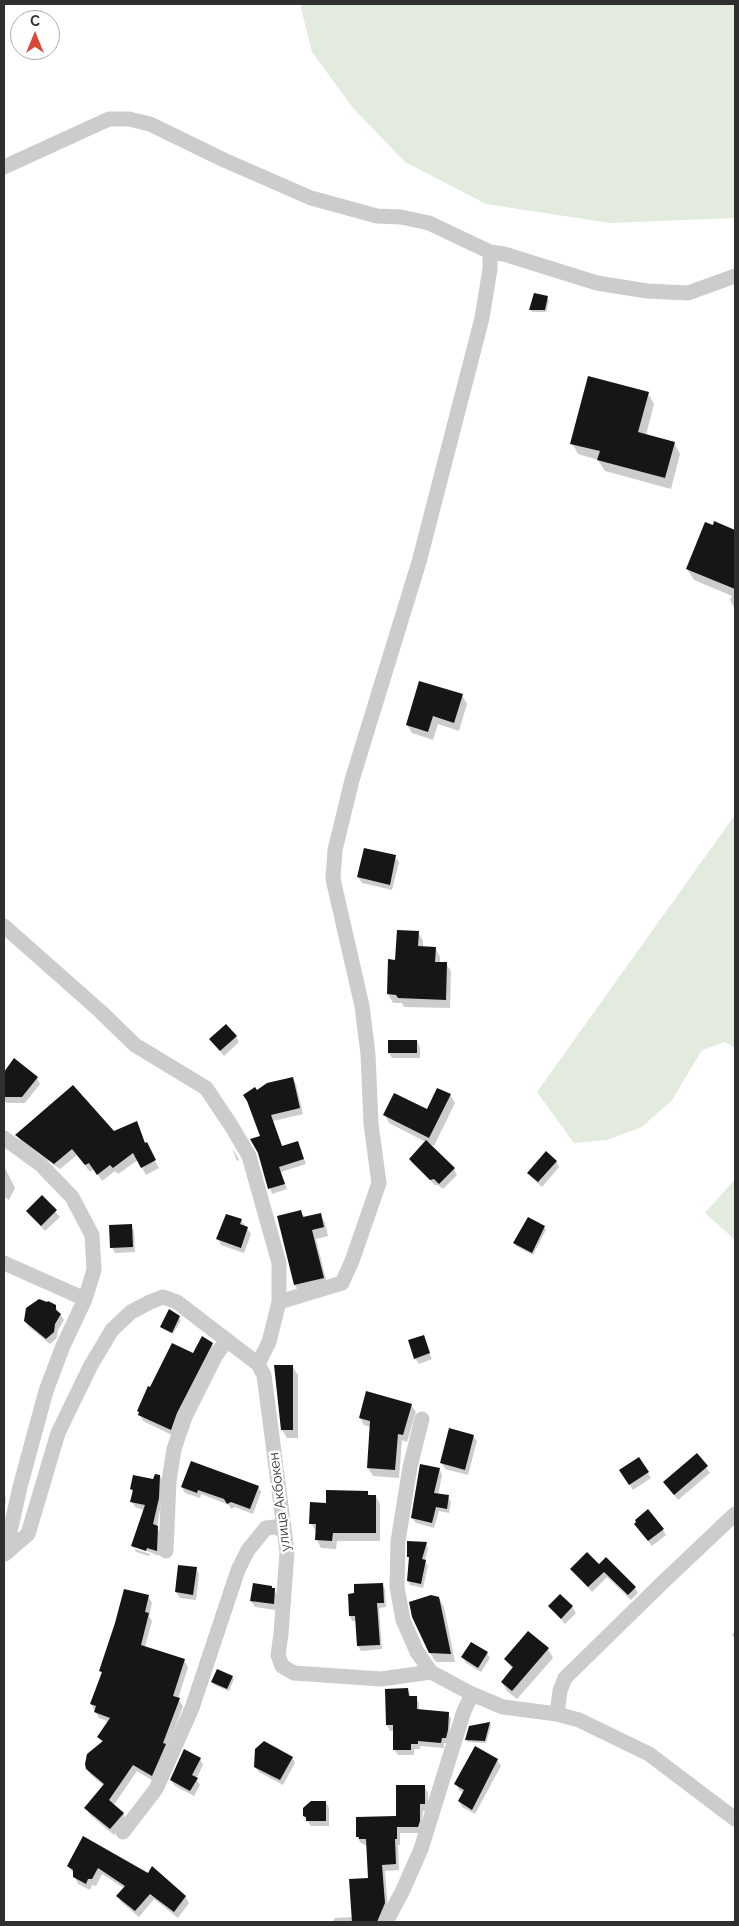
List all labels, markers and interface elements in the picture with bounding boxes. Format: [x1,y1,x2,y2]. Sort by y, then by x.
north arrow [10,10,60,60]
text: С [30,13,40,29]
street label: улица Акбокен [266,1451,294,1553]

